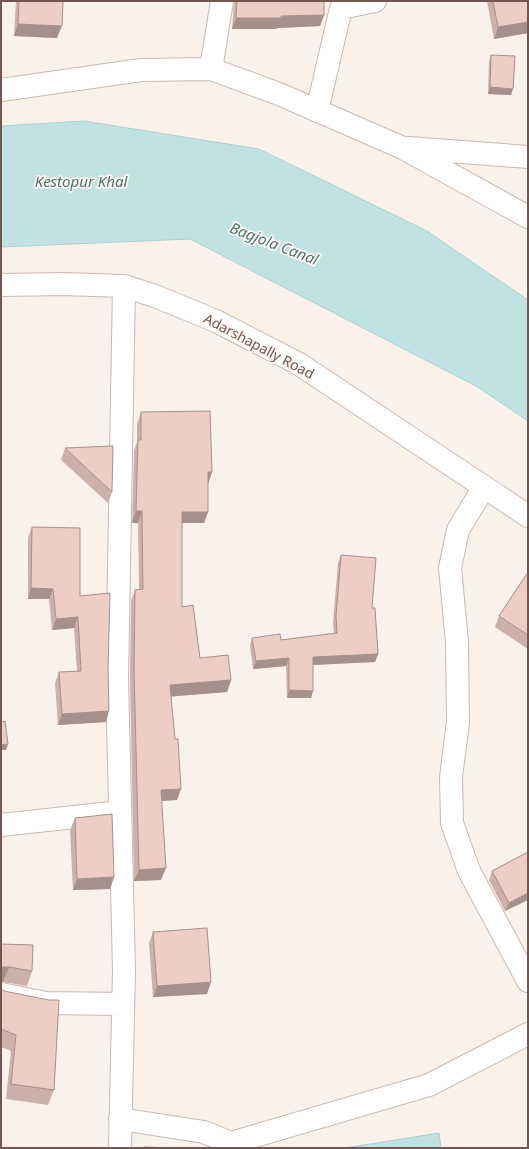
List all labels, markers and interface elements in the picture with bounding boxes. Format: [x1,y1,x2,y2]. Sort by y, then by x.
water label: Kestopur Khal [35,171,128,191]
water label: Bagjola Canal [227,217,323,270]
street label: Adarshapally Road [201,308,318,383]

